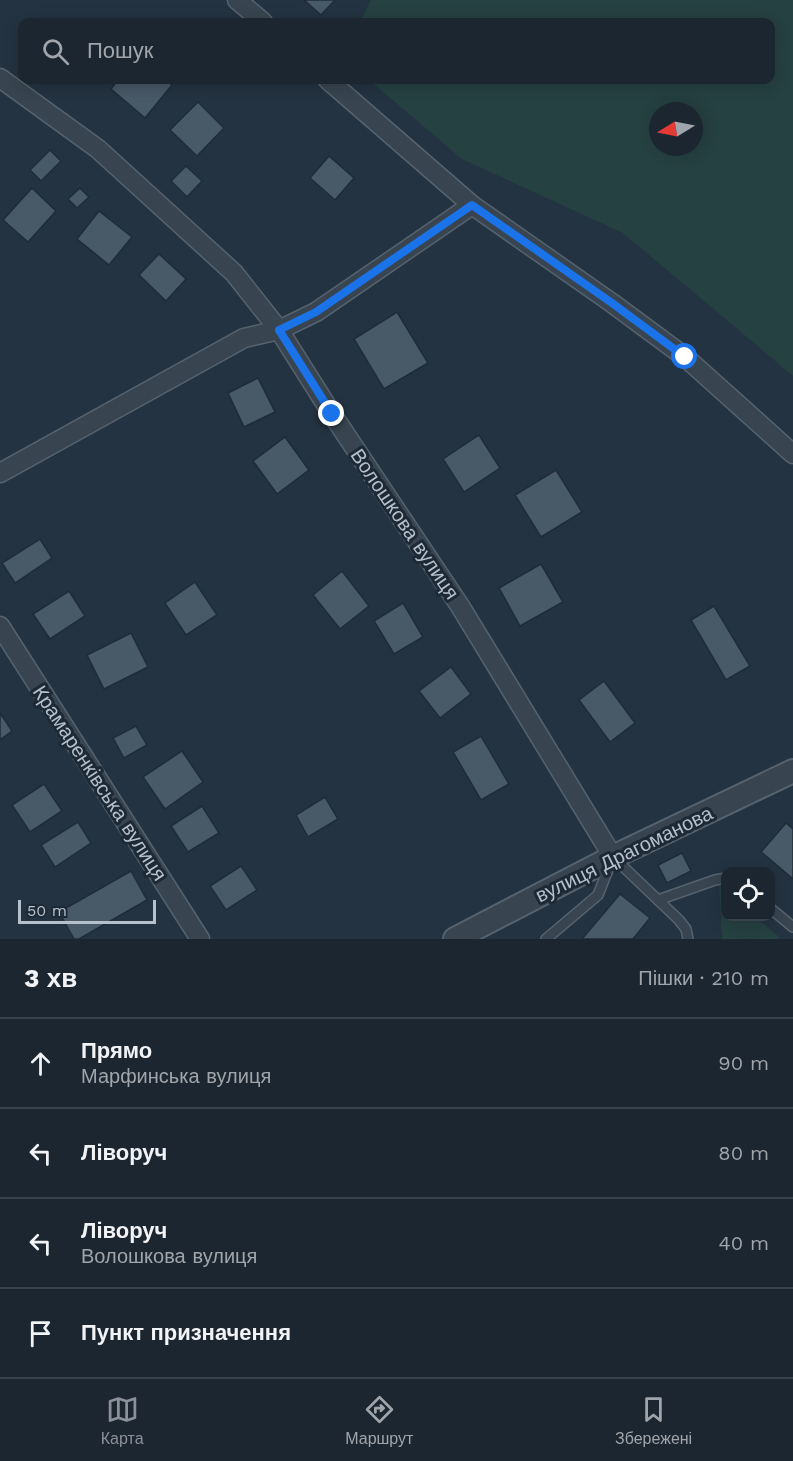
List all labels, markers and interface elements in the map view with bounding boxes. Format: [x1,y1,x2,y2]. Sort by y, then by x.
search box [18,18,775,84]
icon: search [39,35,72,68]
text: Пошук [87,38,153,63]
north arrow [649,102,703,156]
route start [671,343,697,369]
route end [318,400,344,426]
street label: Волошкова вулиця [346,444,464,604]
street label: Крамаренківська вулиця [28,681,172,885]
street label: вулиця Драгоманова [532,800,717,907]
map controls [721,867,775,921]
button: locate [721,867,775,921]
scale bar [18,897,156,924]
text: 50 m [27,901,67,920]
text: 3 хв [24,963,77,993]
text: Пішки · 210 m [638,966,769,990]
text: Прямо [81,1038,152,1063]
icon: ahead [24,1047,57,1080]
text: 90 m [718,1051,769,1075]
text: Марфинська вулиця [81,1064,271,1088]
icon: left [24,1137,57,1170]
text: Ліворуч [81,1140,167,1165]
text: 80 m [718,1141,769,1165]
text: Ліворуч [81,1218,167,1243]
icon: left [24,1227,57,1260]
text: 40 m [718,1231,769,1255]
text: Волошкова вулиця [81,1244,257,1268]
icon: arrive [24,1317,57,1350]
text: Пункт призначення [81,1320,291,1345]
tab: Карта [101,1393,144,1448]
tab: Маршрут [345,1393,413,1448]
tab: Збережені [615,1393,692,1448]

